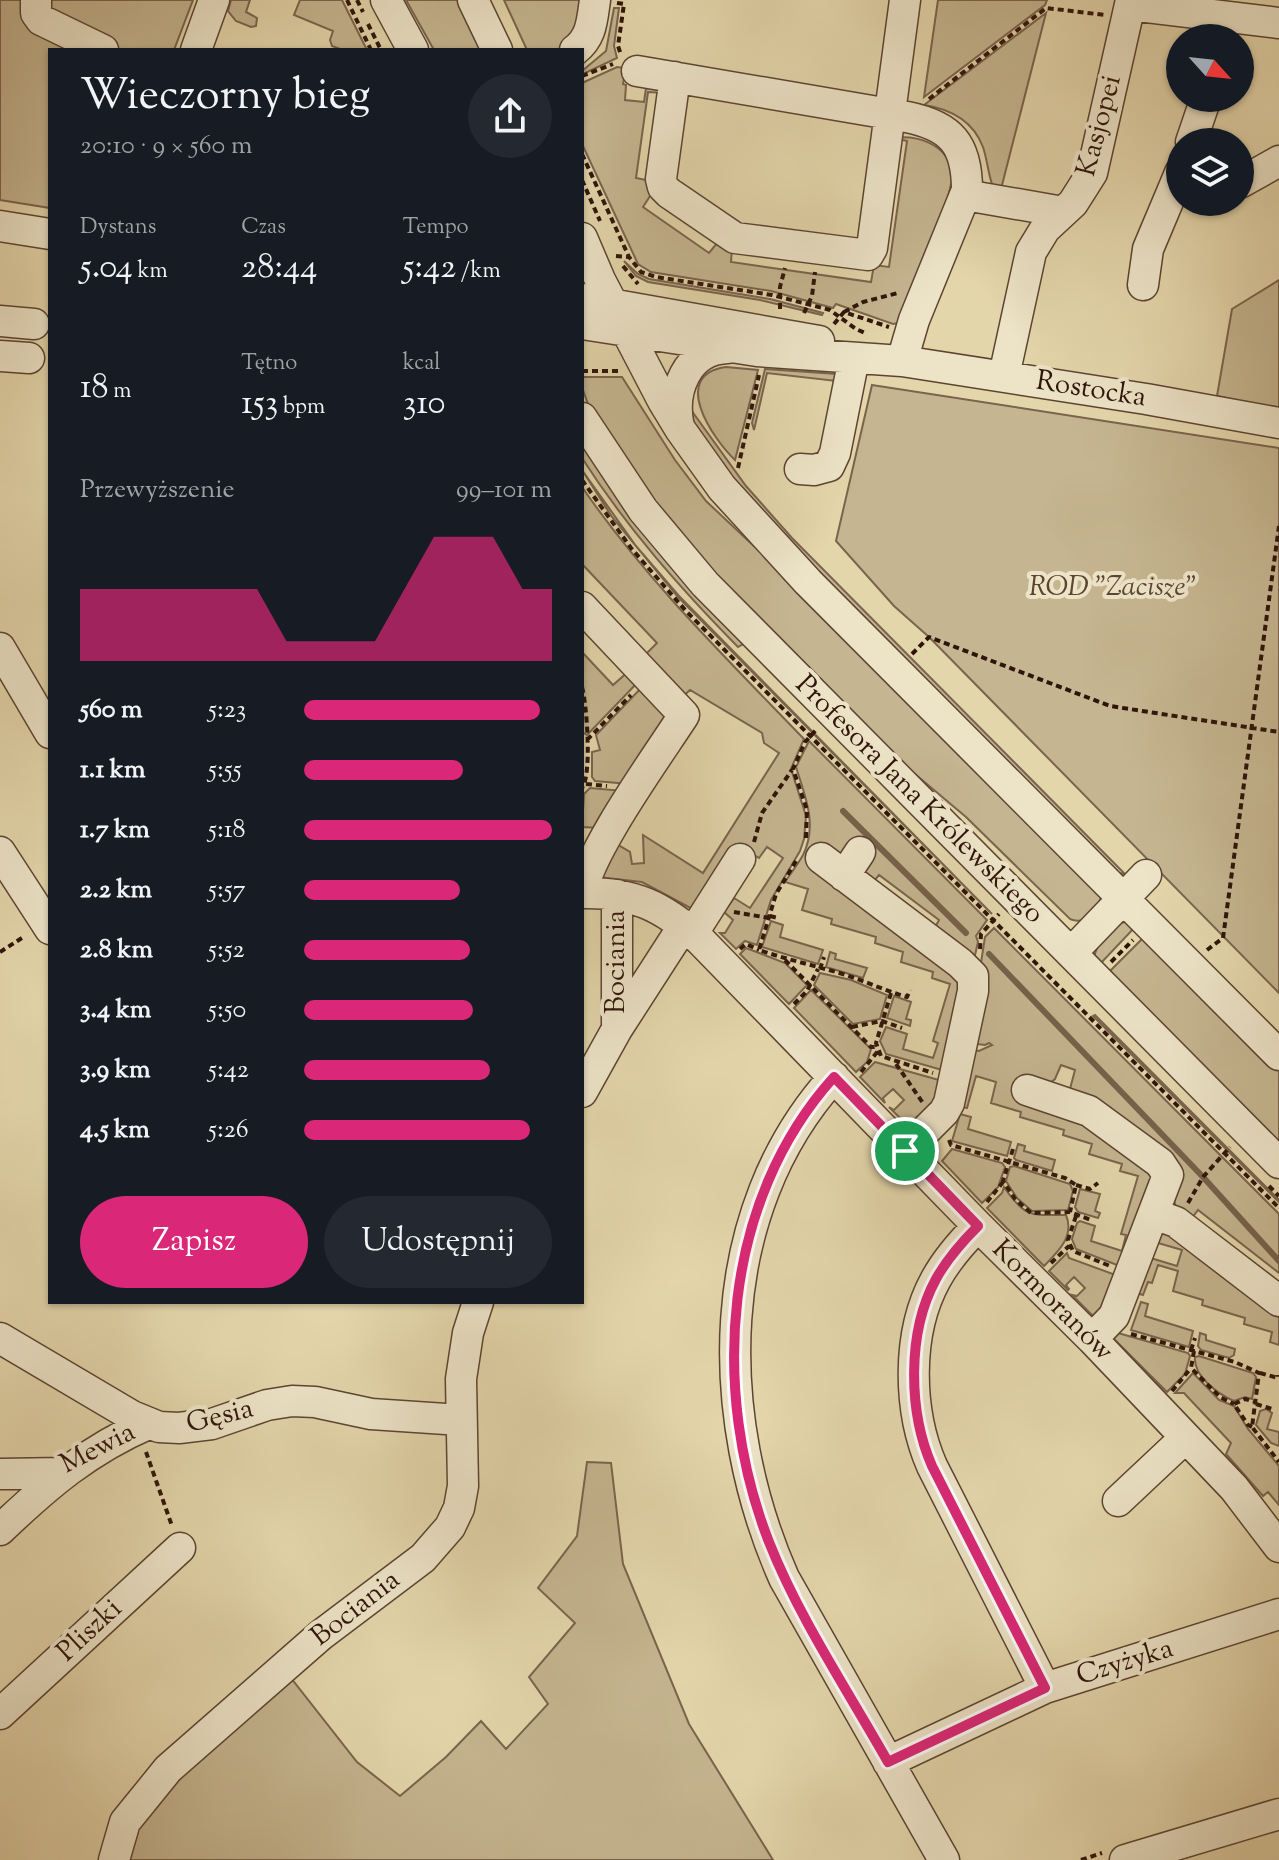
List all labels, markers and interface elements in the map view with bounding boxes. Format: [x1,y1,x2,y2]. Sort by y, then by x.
north arrow [1166,24,1254,112]
map controls [1166,24,1254,216]
text: Wieczorny bieg [80,66,371,129]
street label: Kasjopei [1067,71,1133,181]
button: share [468,74,552,158]
text: 20:10 · 9 × 560 m [80,128,252,165]
button: layers [1166,128,1254,216]
text: Dystans [80,212,156,244]
text: Czas [241,212,286,244]
text: Tempo [403,212,469,244]
text: 5.04 [80,244,133,293]
text: 28:44 [241,244,317,293]
text: 5:42 [403,244,456,293]
text: km [133,256,168,288]
text: /km [456,256,501,288]
text: Tętno [241,348,297,380]
text: kcal [403,348,440,380]
street label: Rostocka [1033,362,1149,418]
text: 18 [80,364,109,413]
text: m [109,376,131,408]
text: 153 [241,380,278,429]
text: 310 [403,380,446,429]
text: bpm [278,392,325,424]
text: Przewyższenie [80,472,235,509]
text: 99–101 m [456,472,552,509]
park label: ROD "Zacisze" [1029,568,1197,608]
street label: Profesora Jana Królewskiego [785,666,1053,934]
text: 560 m [80,692,143,729]
text: 5:23 [208,692,246,729]
text: 1.1 km [80,752,145,789]
text: 5:55 [208,752,242,789]
text: 1.7 km [80,812,150,849]
text: 5:18 [208,812,246,849]
text: 2.2 km [80,872,152,909]
text: 5:57 [208,872,246,909]
street label: Bociania [597,910,637,1014]
text: 2.8 km [80,932,153,969]
text: 5:52 [208,932,245,969]
text: 3.4 km [80,992,151,1029]
text: 5:50 [208,992,246,1029]
text: 3.9 km [80,1052,150,1089]
text: 5:42 [208,1052,249,1089]
text: 4.5 km [80,1112,150,1149]
text: 5:26 [208,1112,249,1149]
pin [871,1117,939,1185]
icon: arrive [883,1129,927,1173]
button: Zapisz [80,1196,308,1288]
button: Udostępnij [324,1196,552,1288]
street label: Kormoranów [982,1231,1122,1371]
street label: Gęsia [182,1389,258,1445]
street label: Mewia [53,1413,143,1485]
street label: Bociania [303,1561,409,1657]
street label: Pliszki [48,1590,132,1672]
street label: Czyżyka [1072,1629,1178,1697]

